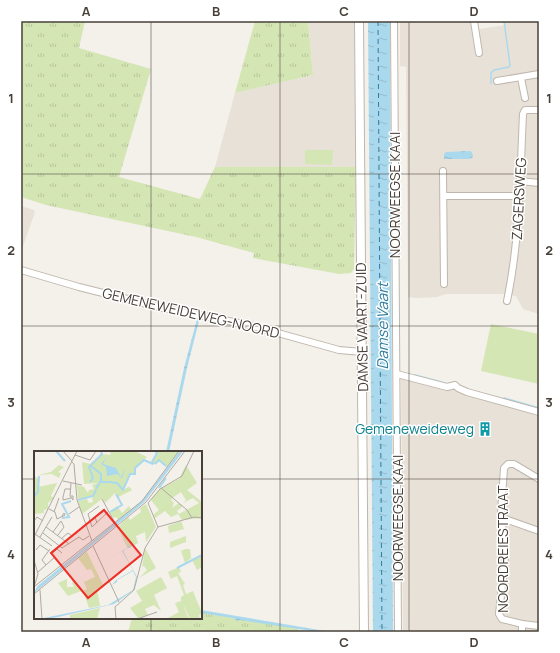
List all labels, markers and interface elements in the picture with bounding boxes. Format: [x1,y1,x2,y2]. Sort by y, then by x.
text: A [82,2,91,20]
text: B [212,2,220,20]
text: C [339,2,349,20]
text: D [469,2,479,20]
text: 1 [8,89,14,107]
text: 1 [546,89,552,107]
street label: NOORWEEGSE KAAI [385,132,404,258]
street label: ZAGERSWEG [507,157,530,241]
text: 2 [7,241,15,259]
text: 2 [545,241,553,259]
street label: DAMSE VAART-ZUID [351,262,372,392]
water label: Damse Vaart [372,280,393,370]
street label: GEMENEWEIDEWEG-NOORD [101,283,282,342]
text: 3 [7,393,15,411]
text: 3 [545,393,553,411]
place label: Gemeneweideweg [355,419,474,438]
building icon: Gemeneweideweg [477,421,493,437]
inset map [34,451,202,619]
street label: NOORWEEGSE KAAI [388,455,407,581]
street label: NOORDREIESTRAAT [493,485,512,613]
text: 4 [7,545,15,563]
text: 4 [545,545,553,563]
text: A [82,633,91,651]
text: B [212,633,220,651]
text: C [339,633,349,651]
text: D [469,633,479,651]

